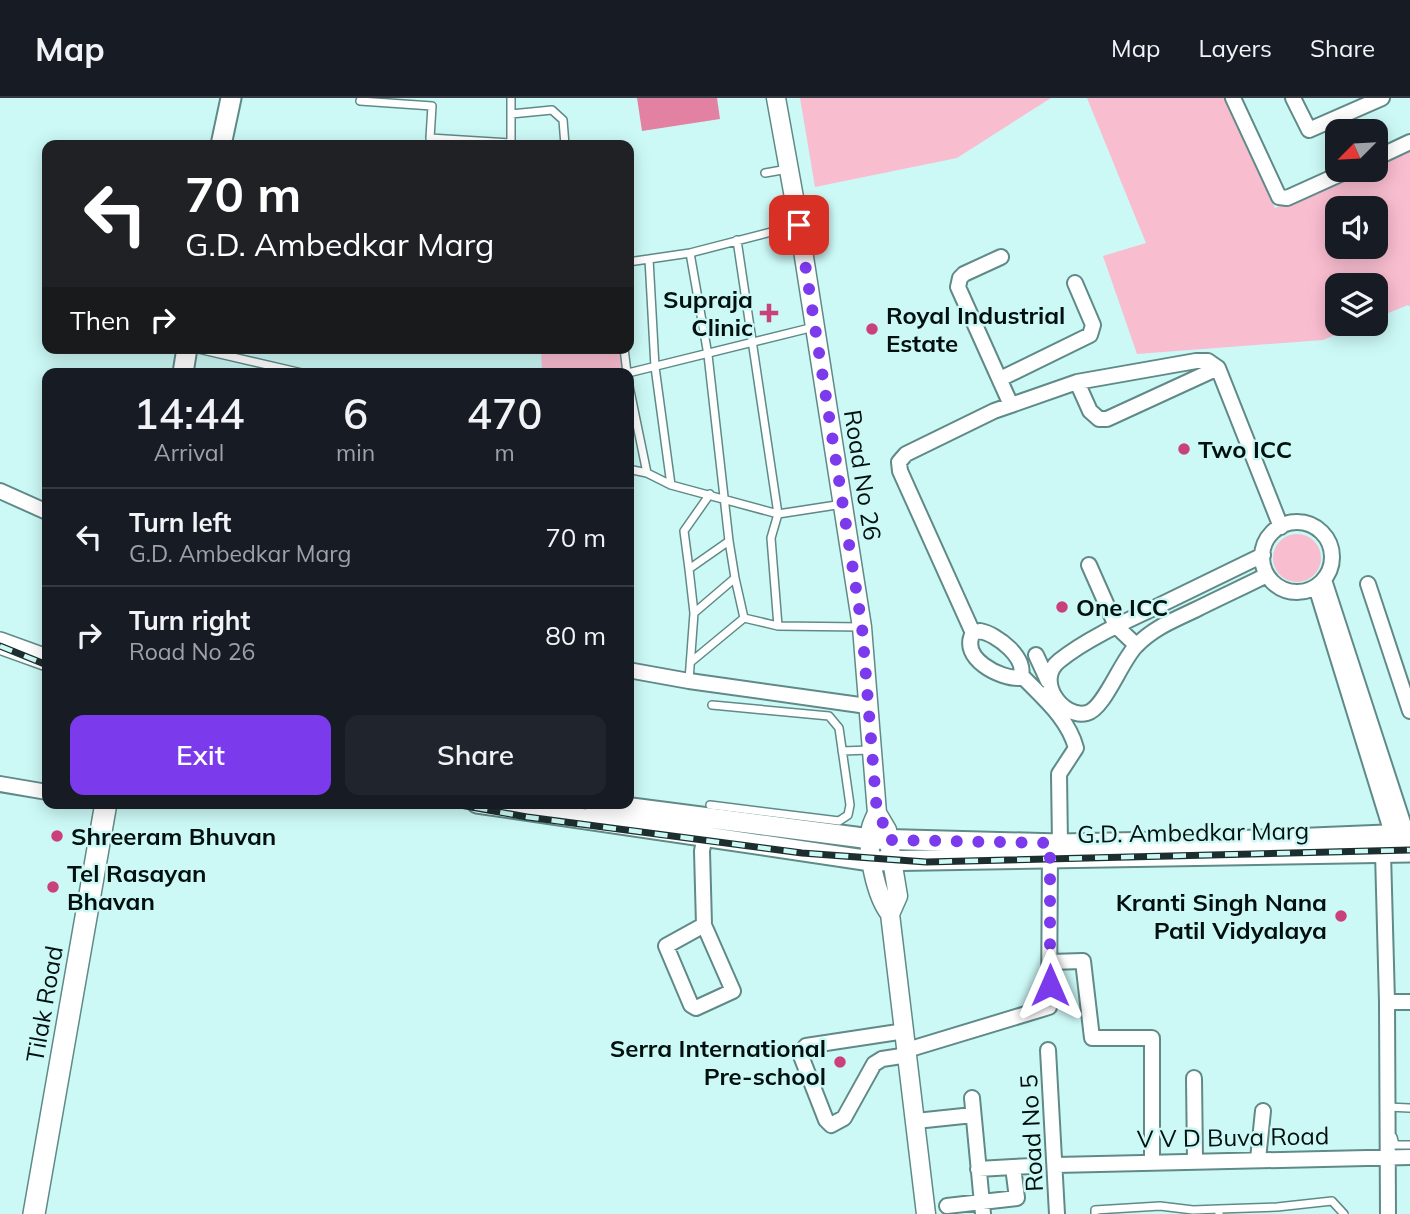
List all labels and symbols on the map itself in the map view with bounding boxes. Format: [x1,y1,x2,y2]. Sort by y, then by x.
north arrow [1325,119,1388,182]
pin [769,195,829,255]
place label: Supraja Clinic [663,284,753,342]
place label: Royal Industrial Estate [886,300,1065,358]
marker: Supraja Clinic [759,303,779,323]
marker: Royal Industrial Estate [864,321,880,337]
street label: Road No 26 [838,408,888,542]
place label: Two ICC [1198,434,1292,464]
marker: Two ICC [1176,441,1192,457]
place label: One ICC [1076,592,1168,622]
marker: One ICC [1054,599,1070,615]
street label: G.D. Ambedkar Marg [1077,815,1309,849]
place label: Shreeram Bhuvan [71,821,276,851]
marker: Shreeram Bhuvan [49,828,65,844]
place label: Tel Rasayan Bhavan [67,858,207,916]
marker: Tel Rasayan Bhavan [45,879,61,895]
place label: Kranti Singh Nana Patil Vidyalaya [1116,887,1327,945]
marker: Kranti Singh Nana Patil Vidyalaya [1333,908,1349,924]
street label: Tilak Road [19,943,69,1065]
position arrow [1013,948,1087,1022]
place label: Serra International Pre-school [610,1033,826,1091]
marker: Serra International Pre-school [832,1054,848,1070]
street label: Road No 5 [1013,1074,1049,1192]
street label: V V D Buva Road [1137,1120,1329,1154]

